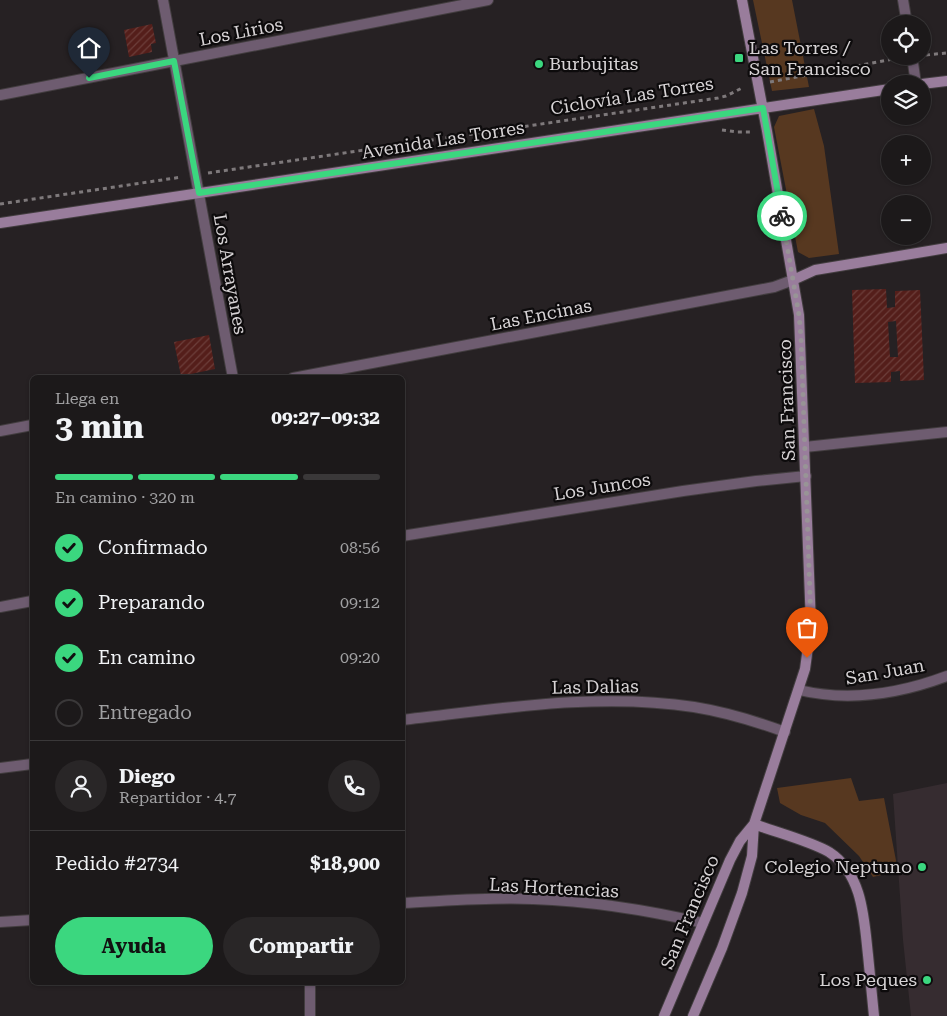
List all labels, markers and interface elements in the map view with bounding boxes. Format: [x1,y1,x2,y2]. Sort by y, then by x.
street label: Los Lirios [197,13,285,50]
map controls [881,15,931,245]
button: locate [881,15,931,65]
pin [68,27,110,78]
icon: home [75,34,103,62]
place label: Las Torres / San Francisco [749,37,871,79]
marker: Las Torres / San Francisco [733,52,745,64]
place label: Burbujitas [549,53,638,74]
marker: Burbujitas [533,58,545,70]
street label: Ciclovía Las Torres [549,72,715,119]
button: layers [881,75,931,125]
street label: Avenida Las Torres [360,116,526,163]
button: + [881,135,931,185]
courier [757,191,807,241]
button: − [881,195,931,245]
icon: bike [768,202,796,230]
street label: Los Arrayanes [210,212,251,336]
street label: Las Encinas [488,294,593,335]
street label: San Francisco [774,339,799,461]
text: Llega en [55,389,119,408]
text: 09:27–09:32 [271,406,380,429]
text: 3 min [55,408,144,446]
street label: Los Juncos [552,468,652,505]
text: En camino · 320 m [55,488,195,507]
icon: check [55,534,83,562]
text: Confirmado [98,536,208,559]
text: 08:56 [340,538,380,557]
icon: check [55,589,83,617]
text: Preparando [98,591,205,614]
text: 09:12 [340,593,380,612]
pin [786,607,828,658]
icon: bag [793,614,821,642]
icon: check [55,644,83,672]
text: En camino [98,646,195,669]
text: 09:20 [340,648,380,667]
street label: San Juan [844,654,926,689]
street label: Las Dalias [551,675,639,698]
text: Entregado [98,701,192,724]
button: person [55,760,107,812]
button: phone [328,760,380,812]
text: Diego [119,765,175,788]
text: Repartidor · 4.7 [119,788,236,807]
text: Pedido #2734 [55,852,179,875]
text: $18,900 [310,852,380,875]
street label: San Francisco [656,852,723,972]
place label: Colegio Neptuno [765,856,912,877]
marker: Colegio Neptuno [916,861,928,873]
street label: Las Hortencias [489,874,619,901]
button: Ayuda [55,917,213,975]
button: Compartir [223,917,380,975]
place label: Los Peques [819,969,917,990]
marker: Los Peques [921,974,933,986]

